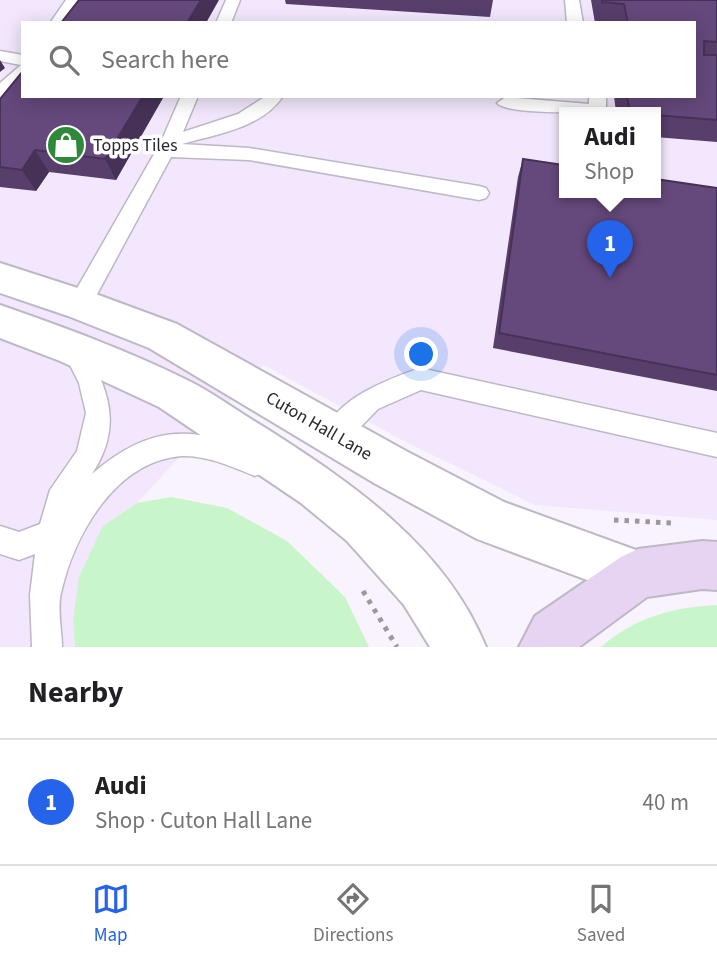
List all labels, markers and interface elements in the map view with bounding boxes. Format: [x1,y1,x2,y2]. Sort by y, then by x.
search box [21,21,696,98]
icon: search [45,41,83,79]
text: Search here [101,41,229,78]
popup [559,107,661,198]
text: Audi [584,118,636,155]
shop icon: Topps Tiles [45,124,87,166]
place label: Topps Tiles [93,133,177,158]
text: Shop [584,155,634,188]
pin: 1 [587,220,633,278]
your location [404,337,438,371]
street label: Cuton Hall Lane [261,385,377,467]
text: Nearby [28,671,123,714]
text: Audi [95,767,147,804]
text: 1 [45,786,57,819]
text: 40 m [642,786,689,819]
text: Shop · Cuton Hall Lane [95,804,312,837]
tab: Map [92,880,130,949]
tab: Directions [313,880,393,949]
tab: Saved [577,880,625,949]

